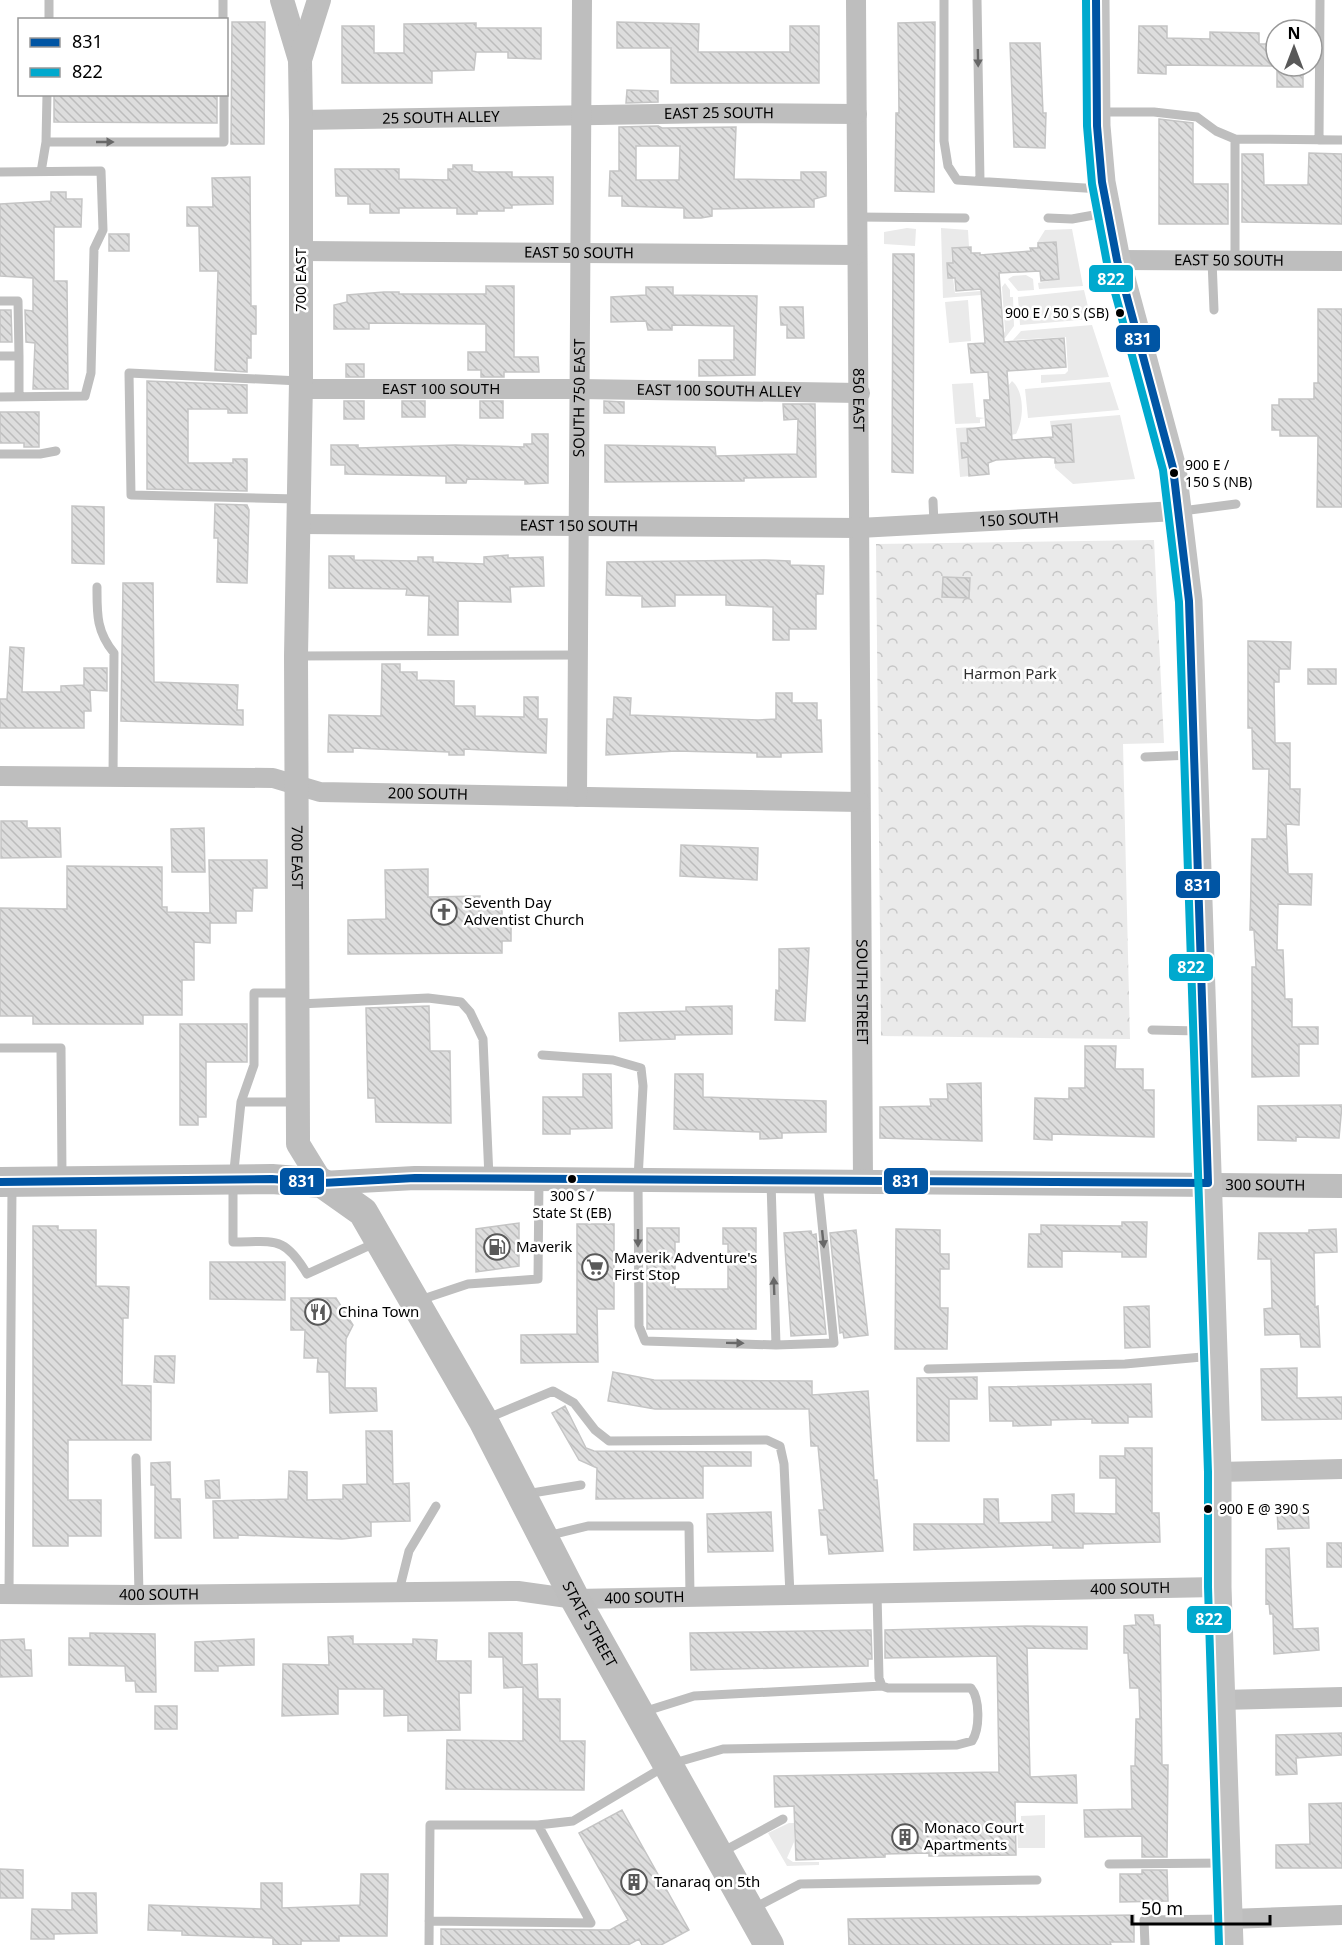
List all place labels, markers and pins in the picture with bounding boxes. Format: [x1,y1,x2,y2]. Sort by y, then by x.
place label: 900 E / 50 S (SB) [1005,303,1109,322]
marker: 900 E / 50 S (SB) [1114,307,1126,319]
place label: 900 E / 150 S (NB) [1185,455,1252,491]
marker: 900 E / 150 S (NB) [1168,467,1180,479]
place label: Seventh Day Adventist Church [464,892,584,929]
church icon: Seventh Day Adventist Church [429,897,459,927]
marker: 300 S / State St (EB) [566,1173,578,1185]
place label: 300 S / State St (EB) [533,1186,611,1222]
fuel station icon: Maverik [482,1232,512,1262]
place label: Maverik [516,1236,572,1256]
place label: Maverik Adventure's First Stop [614,1247,757,1284]
supermarket icon: Maverik Adventure's First Stop [580,1252,610,1282]
restaurant icon: China Town [303,1297,333,1327]
place label: China Town [338,1301,419,1321]
place label: 900 E @ 390 S [1219,1499,1310,1518]
marker: 900 E @ 390 S [1202,1503,1214,1515]
place label: Monaco Court Apartments [924,1817,1025,1854]
building icon: Monaco Court Apartments [890,1822,920,1852]
building icon: Tanaraq on 5th [619,1867,649,1897]
place label: Tanaraq on 5th [654,1871,760,1891]

